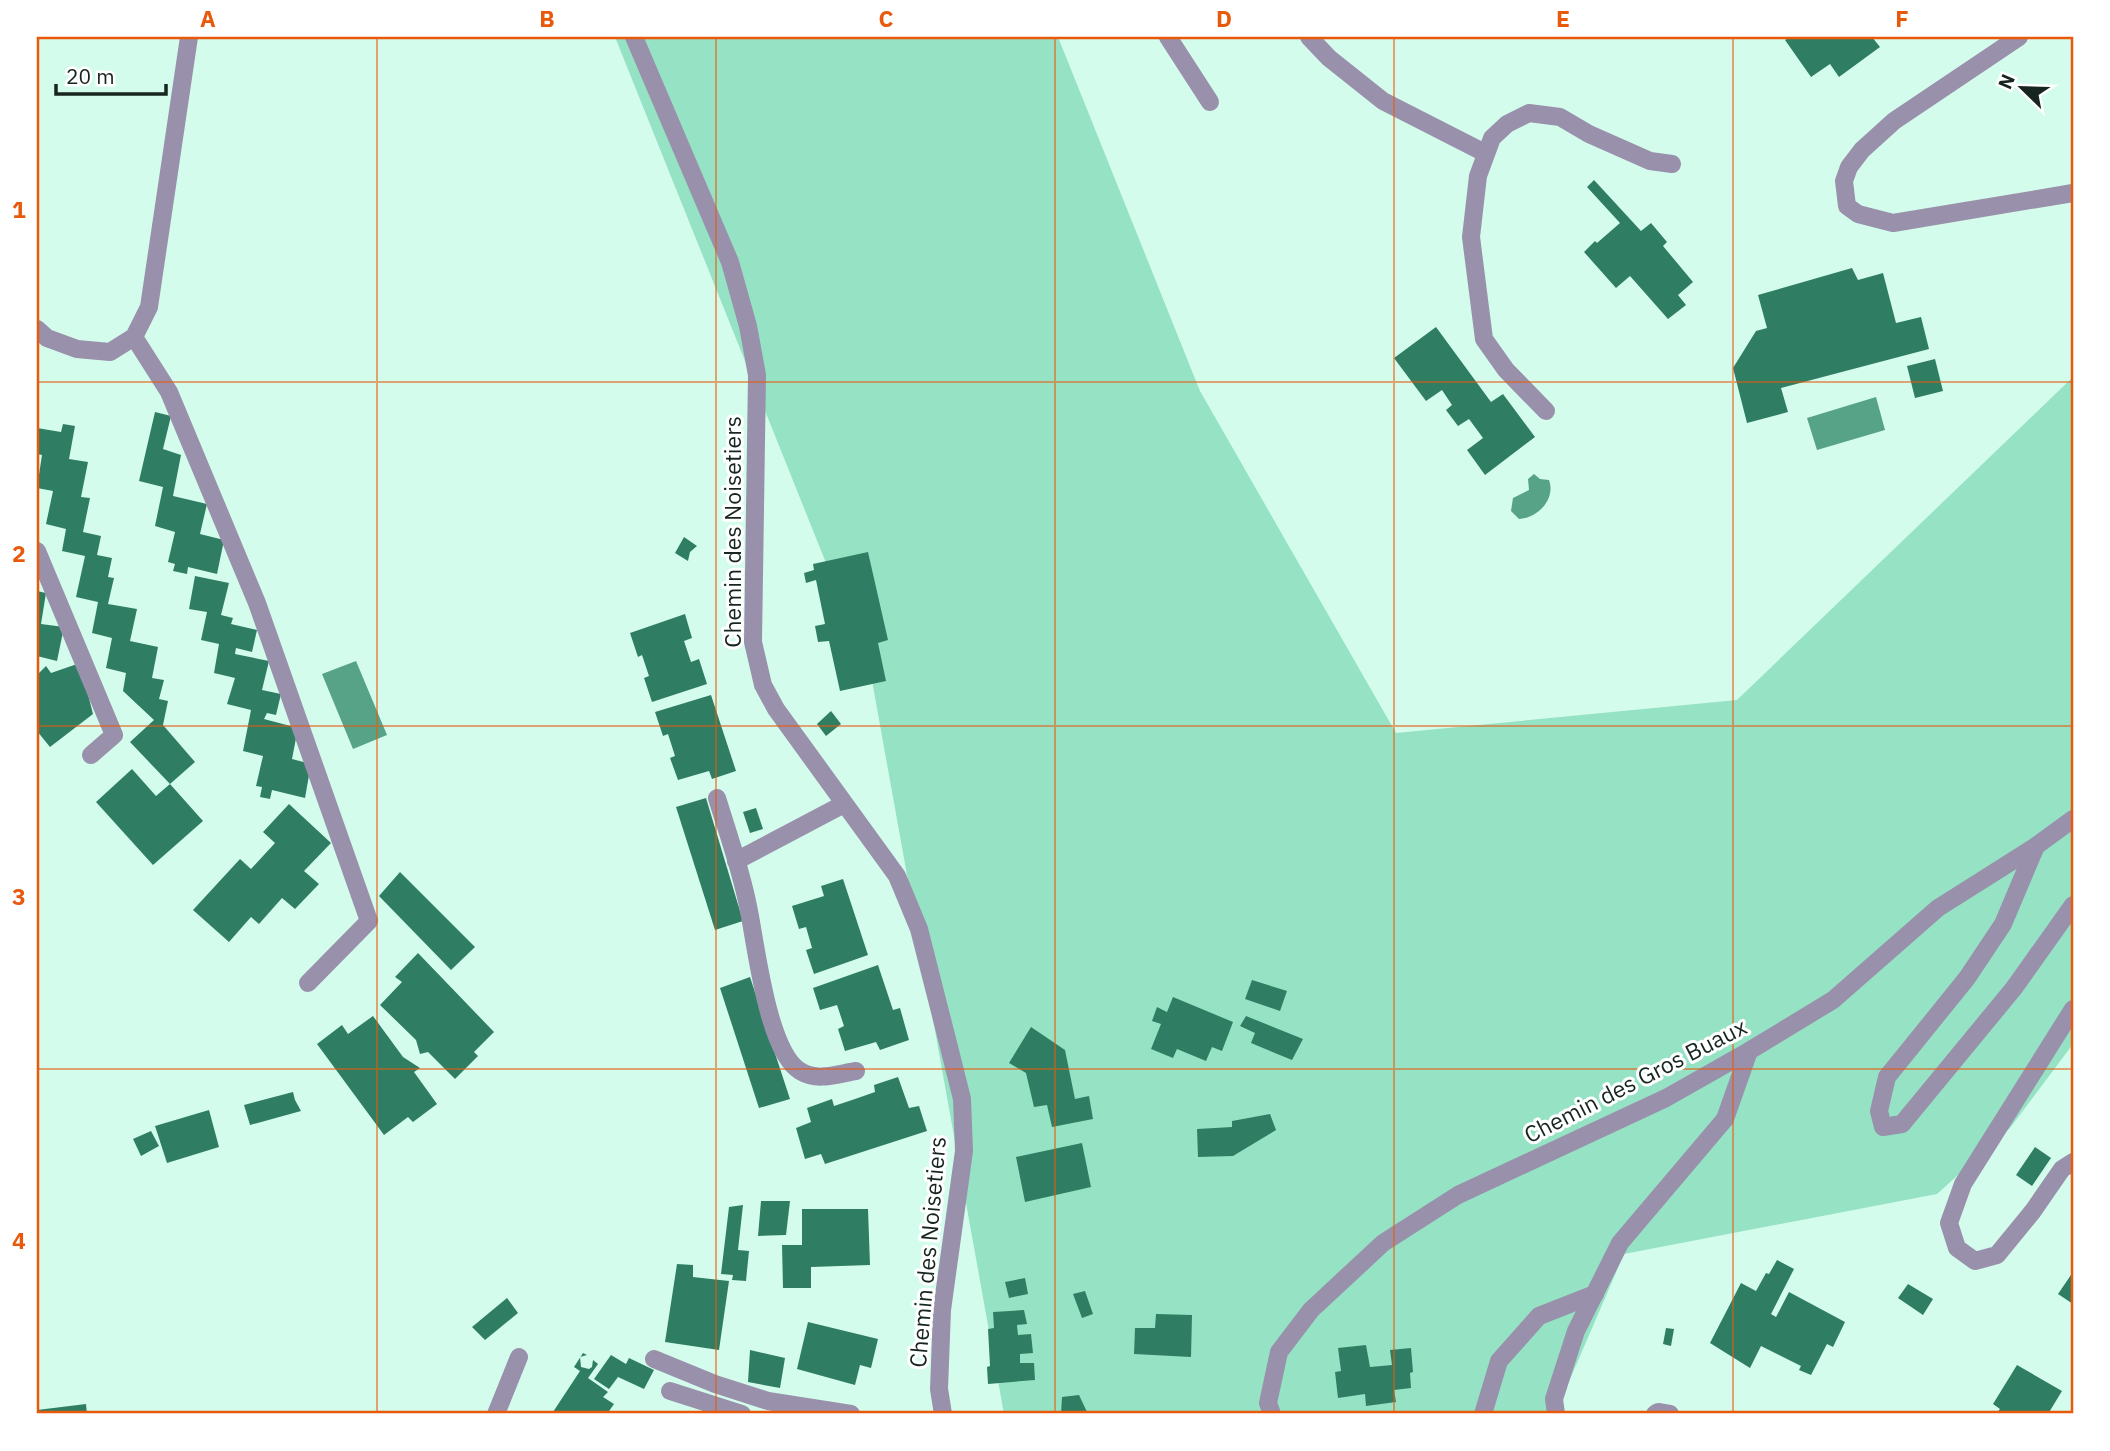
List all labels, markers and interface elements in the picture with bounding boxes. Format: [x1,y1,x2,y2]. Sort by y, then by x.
text: A [200,3,216,33]
text: B [539,3,555,33]
text: C [879,3,894,33]
text: D [1216,3,1232,33]
text: E [1556,3,1570,33]
text: F [1895,3,1909,33]
scale bar [56,52,166,96]
north arrow [1988,52,2058,122]
text: 20 m [66,62,115,90]
text: N [1993,70,2020,92]
text: 1 [12,194,26,224]
street label: Chemin des Noisetiers [717,416,747,648]
text: 2 [12,538,26,568]
text: 3 [12,881,26,911]
street label: Chemin des Gros Buaux [1519,1011,1752,1149]
street label: Chemin des Noisetiers [902,1135,952,1369]
text: 4 [12,1225,26,1255]

